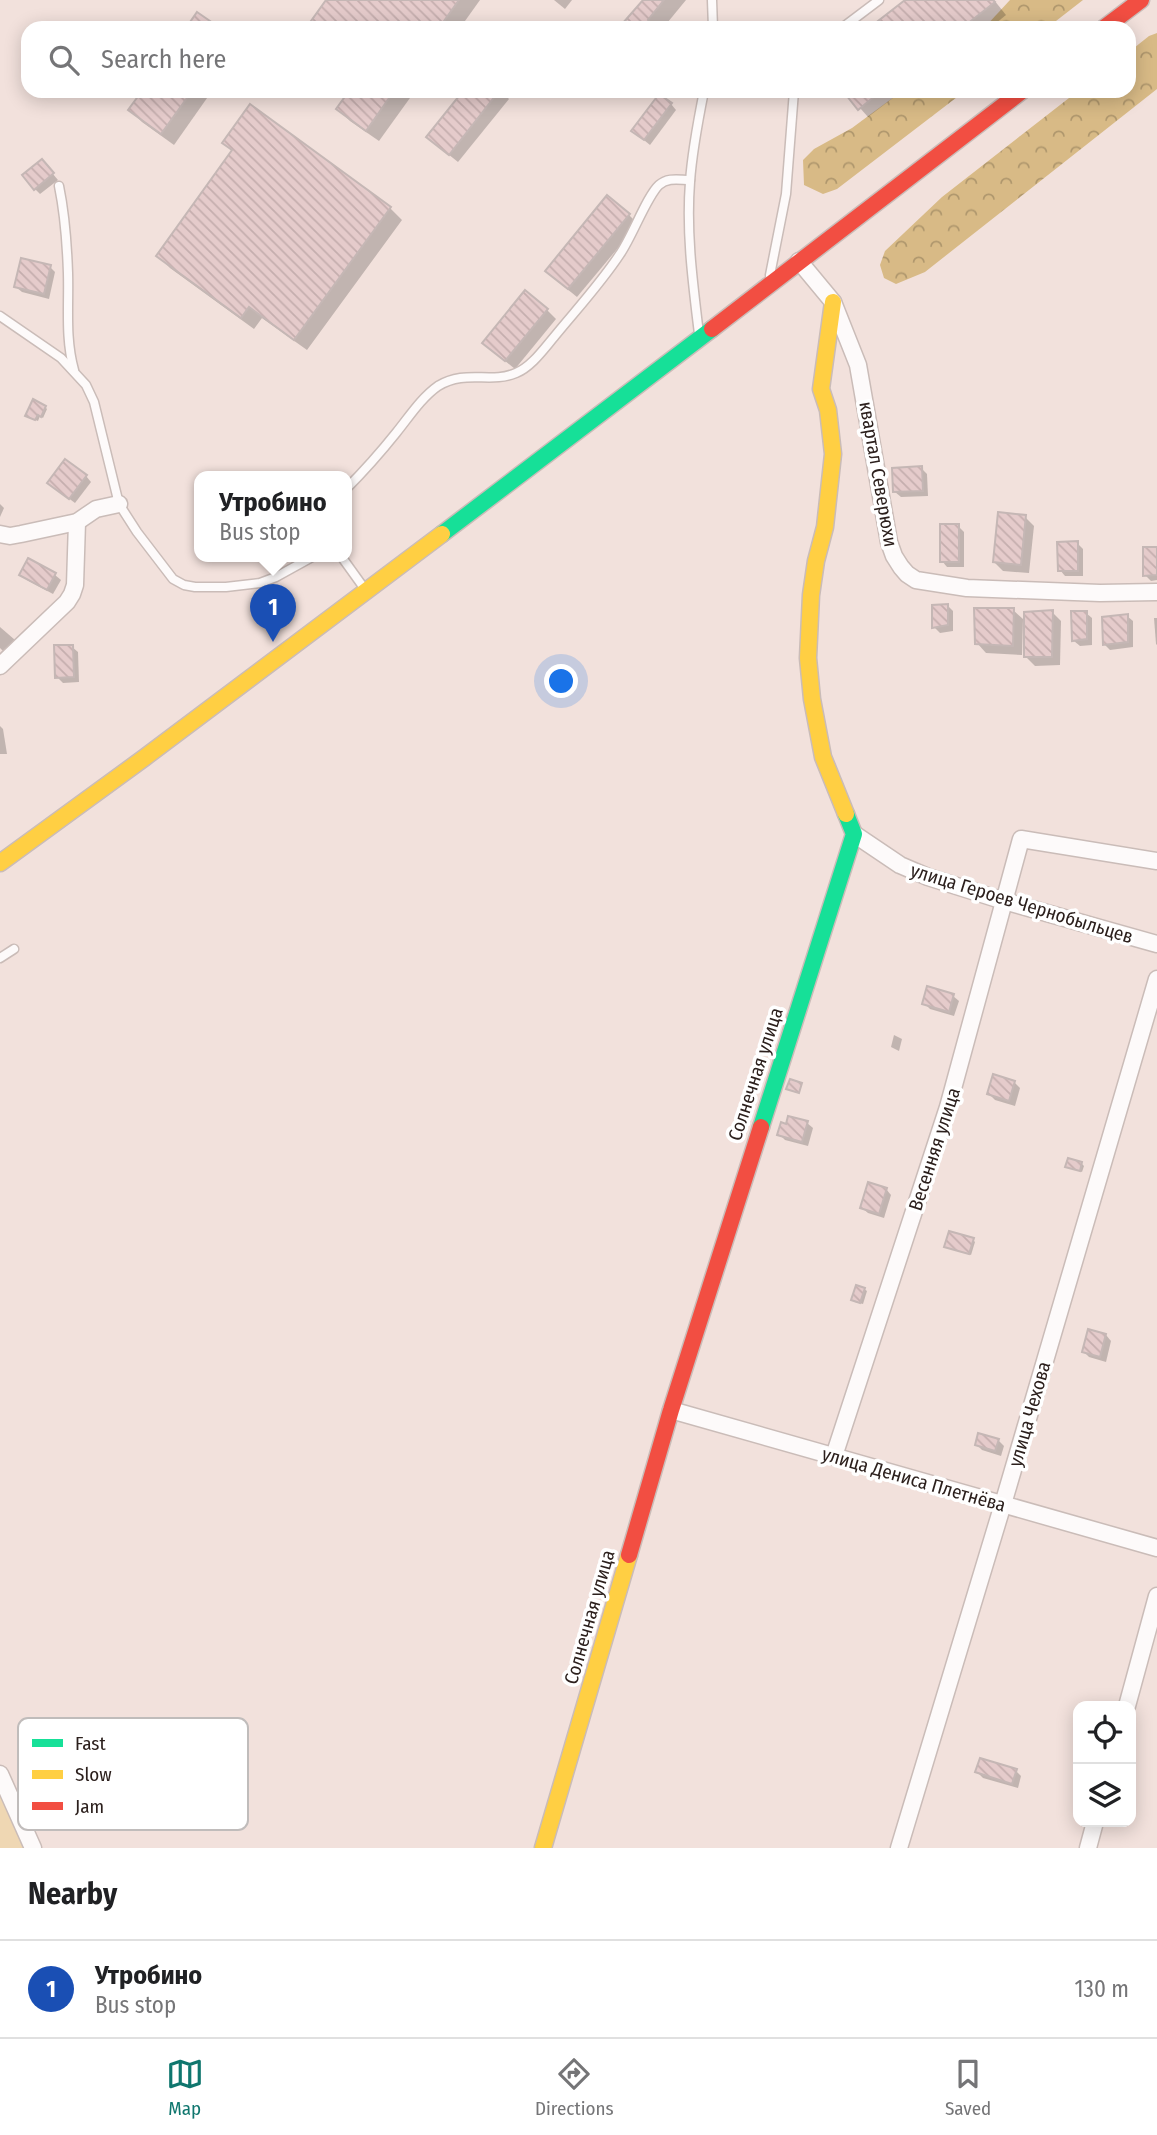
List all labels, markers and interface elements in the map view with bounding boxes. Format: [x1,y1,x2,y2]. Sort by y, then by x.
search box [21,21,1136,98]
icon: search [45,41,83,79]
text: Search here [101,44,226,75]
street label: квартал Северюхи [854,400,903,549]
popup [194,471,352,562]
text: Утробино [219,487,327,518]
text: Bus stop [219,518,301,546]
pin: 1 [250,584,296,642]
your location [544,664,578,698]
street label: улица Героев Чернобыльцев [908,859,1136,948]
street label: Солнечная улица [723,1005,788,1144]
street label: Весенняя улица [904,1085,965,1214]
street label: улица Чехова [1003,1359,1055,1469]
street label: улица Дениса Плетнёва [819,1442,1008,1517]
street label: Солнечная улица [559,1547,620,1687]
map controls [1073,1701,1136,1827]
button: locate [1073,1701,1136,1764]
legend [18,1718,248,1830]
text: Fast [75,1732,106,1755]
text: Slow [75,1763,112,1786]
button: layers [1073,1764,1136,1827]
text: Jam [75,1795,104,1818]
text: Nearby [28,1876,117,1912]
text: Утробино [95,1960,202,1991]
text: 1 [46,1975,56,2003]
text: 130 m [1075,1975,1129,2003]
text: Bus stop [95,1991,176,2019]
tab: Map [166,2055,204,2120]
tab: Directions [535,2055,614,2120]
tab: Saved [945,2055,991,2120]

